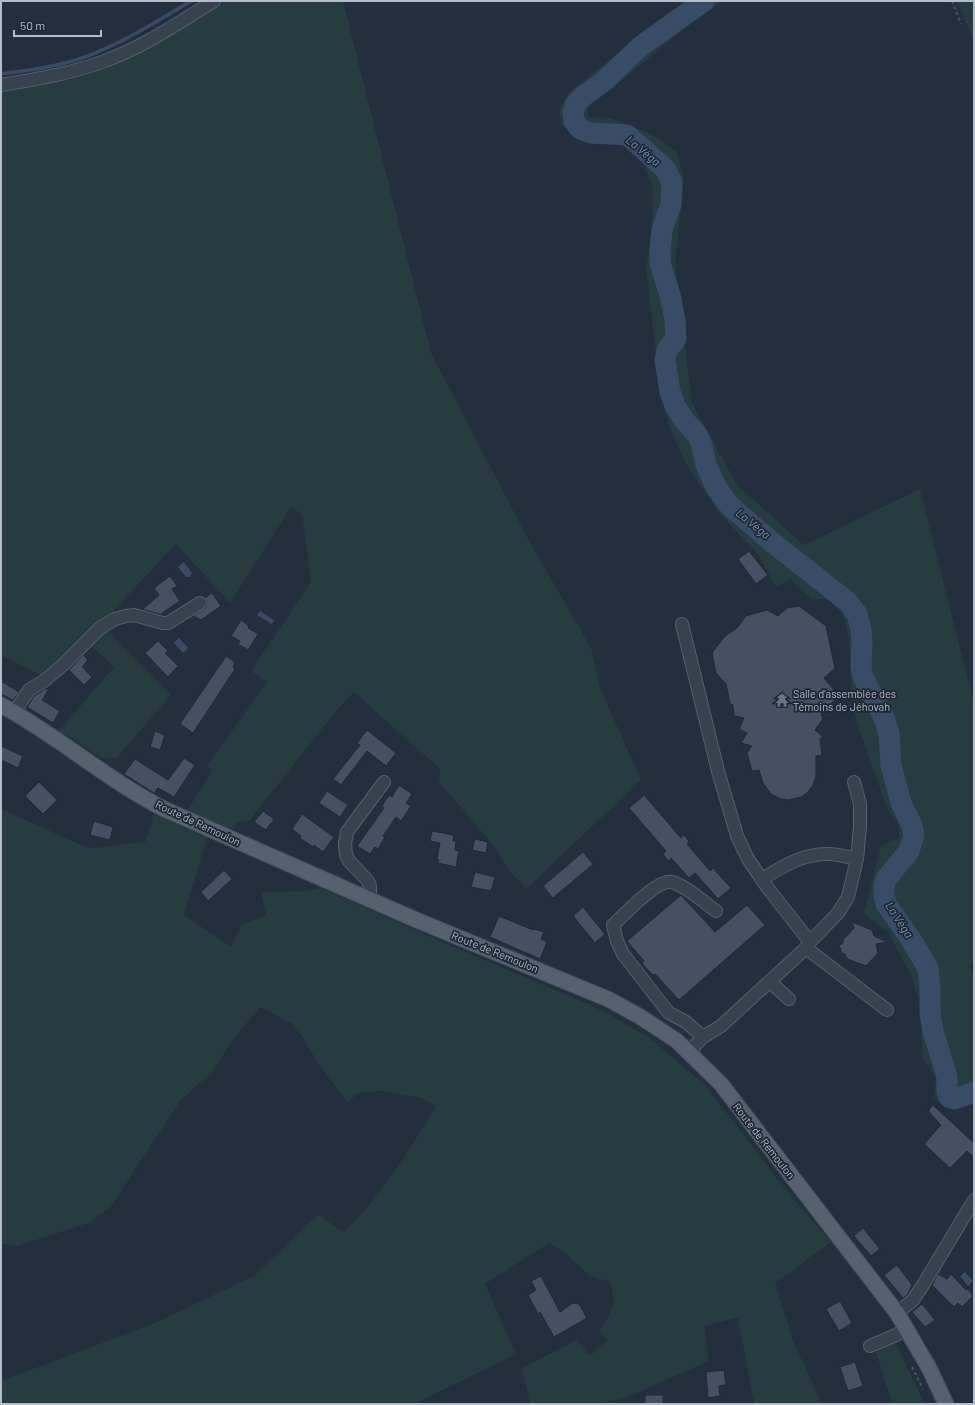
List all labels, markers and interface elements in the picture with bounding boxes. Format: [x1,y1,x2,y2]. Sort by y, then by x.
scale bar [14,12,101,38]
text: 50 m [20,18,45,32]
water label: La Véga [624,132,664,168]
water label: La Véga [734,505,774,541]
place label: Salle d'assemblée des Témoins de Jéhovah [793,687,896,713]
temple icon: Salle d'assemblée des Témoins de Jéhovah [774,692,790,708]
street label: Route de Remoulon [154,797,243,848]
water label: La Véga [883,899,917,940]
street label: Route de Remoulon [450,928,541,975]
street label: Route de Remoulon [731,1100,798,1181]

